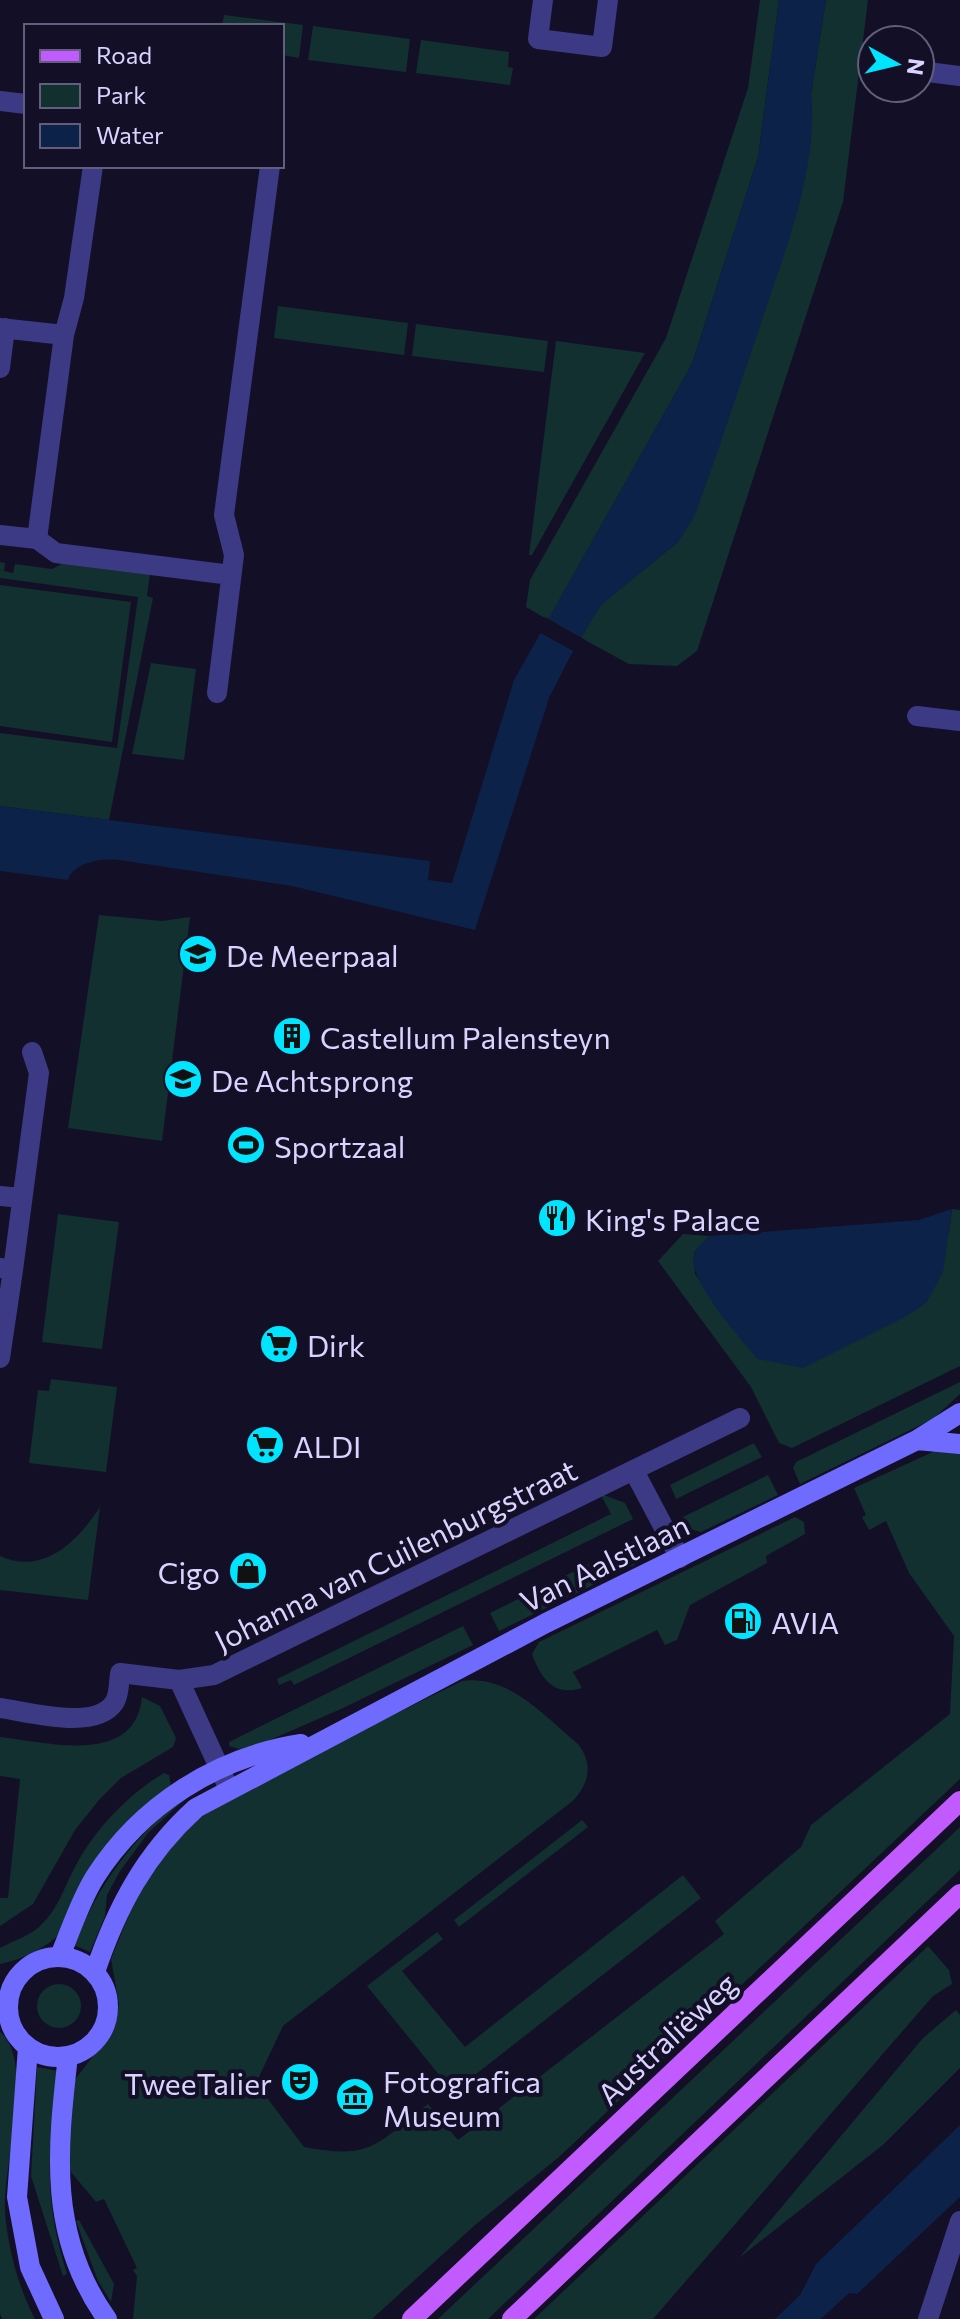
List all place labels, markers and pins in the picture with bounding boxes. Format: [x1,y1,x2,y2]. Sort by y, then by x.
school or university icon: De Meerpaal [177,933,219,975]
place label: De Meerpaal [226,936,399,973]
building icon: Castellum Palensteyn [271,1015,313,1057]
place label: Castellum Palensteyn [320,1018,611,1055]
school or university icon: De Achtsprong [162,1058,204,1100]
place label: De Achtsprong [211,1061,413,1098]
sports icon: Sportzaal [225,1124,267,1166]
place label: Sportzaal [274,1127,405,1164]
restaurant icon: King's Palace [536,1197,578,1239]
place label: King's Palace [585,1200,760,1237]
supermarket icon: Dirk [258,1323,300,1365]
place label: Dirk [307,1326,365,1363]
supermarket icon: ALDI [244,1424,286,1466]
place label: ALDI [293,1427,361,1464]
shop icon: Cigo [227,1550,269,1592]
place label: Cigo [158,1553,220,1590]
fuel station icon: AVIA [722,1600,764,1642]
place label: AVIA [771,1603,839,1640]
theatre icon: TweeTalier [279,2061,321,2103]
place label: Fotografica Museum [383,2062,541,2133]
place label: TweeTalier [124,2064,272,2101]
museum icon: Fotografica Museum [334,2076,376,2118]

